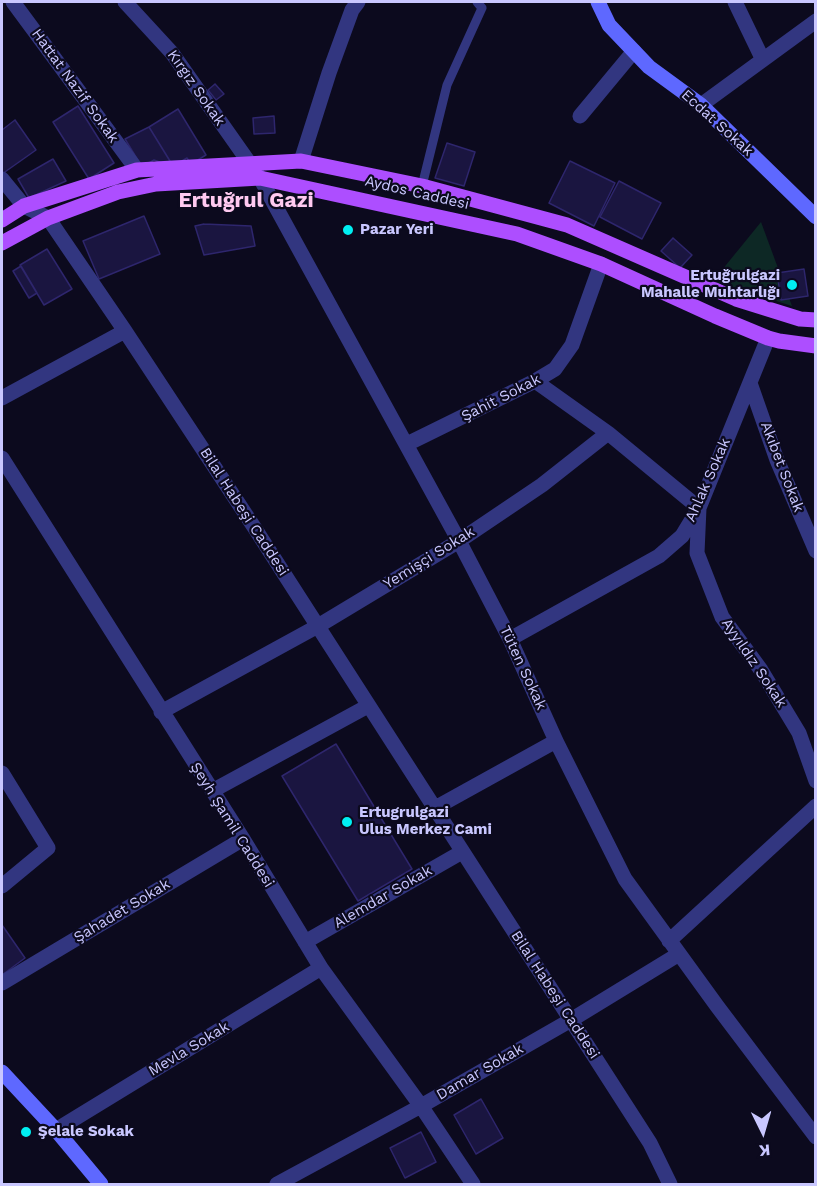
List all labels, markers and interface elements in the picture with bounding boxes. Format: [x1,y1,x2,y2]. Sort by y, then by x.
street label: Hattat Nazif Sokak [28,25,122,147]
street label: Kırgız Sokak [163,47,229,129]
street label: Ecdat Sokak [677,86,757,160]
street label: Aydos Caddesi [363,172,471,214]
district label: Ertuğrul Gazi [178,188,314,214]
place label: Pazar Yeri [360,221,434,239]
marker: Pazar Yeri [341,223,355,237]
place label: Ertuğrulgazi Mahalle Muhtarlığı [641,267,780,302]
marker: Ertuğrulgazi Mahalle Muhtarlığı [785,278,799,292]
street label: Şahit Sokak [458,370,544,426]
street label: Akıbet Sokak [756,419,808,515]
street label: Ahlak Sokak [682,435,734,525]
street label: Bilal Habeşi Caddesi [196,445,292,579]
street label: Yemişçi Sokak [380,523,478,593]
street label: Ayyıldız Sokak [718,615,790,711]
street label: Tüten Sokak [496,623,550,713]
street label: Şeyh Şamil Caddesi [186,759,278,891]
place label: Ertugrulgazi Ulus Merkez Cami [359,804,492,839]
marker: Ertugrulgazi Ulus Merkez Cami [340,815,354,829]
street label: Alemdar Sokak [331,862,435,932]
street label: Şahadet Sokak [71,875,173,947]
street label: Bilal Habeşi Caddesi [507,928,603,1062]
street label: Mevla Sokak [145,1018,233,1080]
street label: Damar Sokak [433,1040,527,1104]
north arrow [733,1102,793,1162]
place label: Şelale Sokak [38,1123,134,1141]
marker: Şelale Sokak [19,1125,33,1139]
text: K [758,1140,771,1160]

